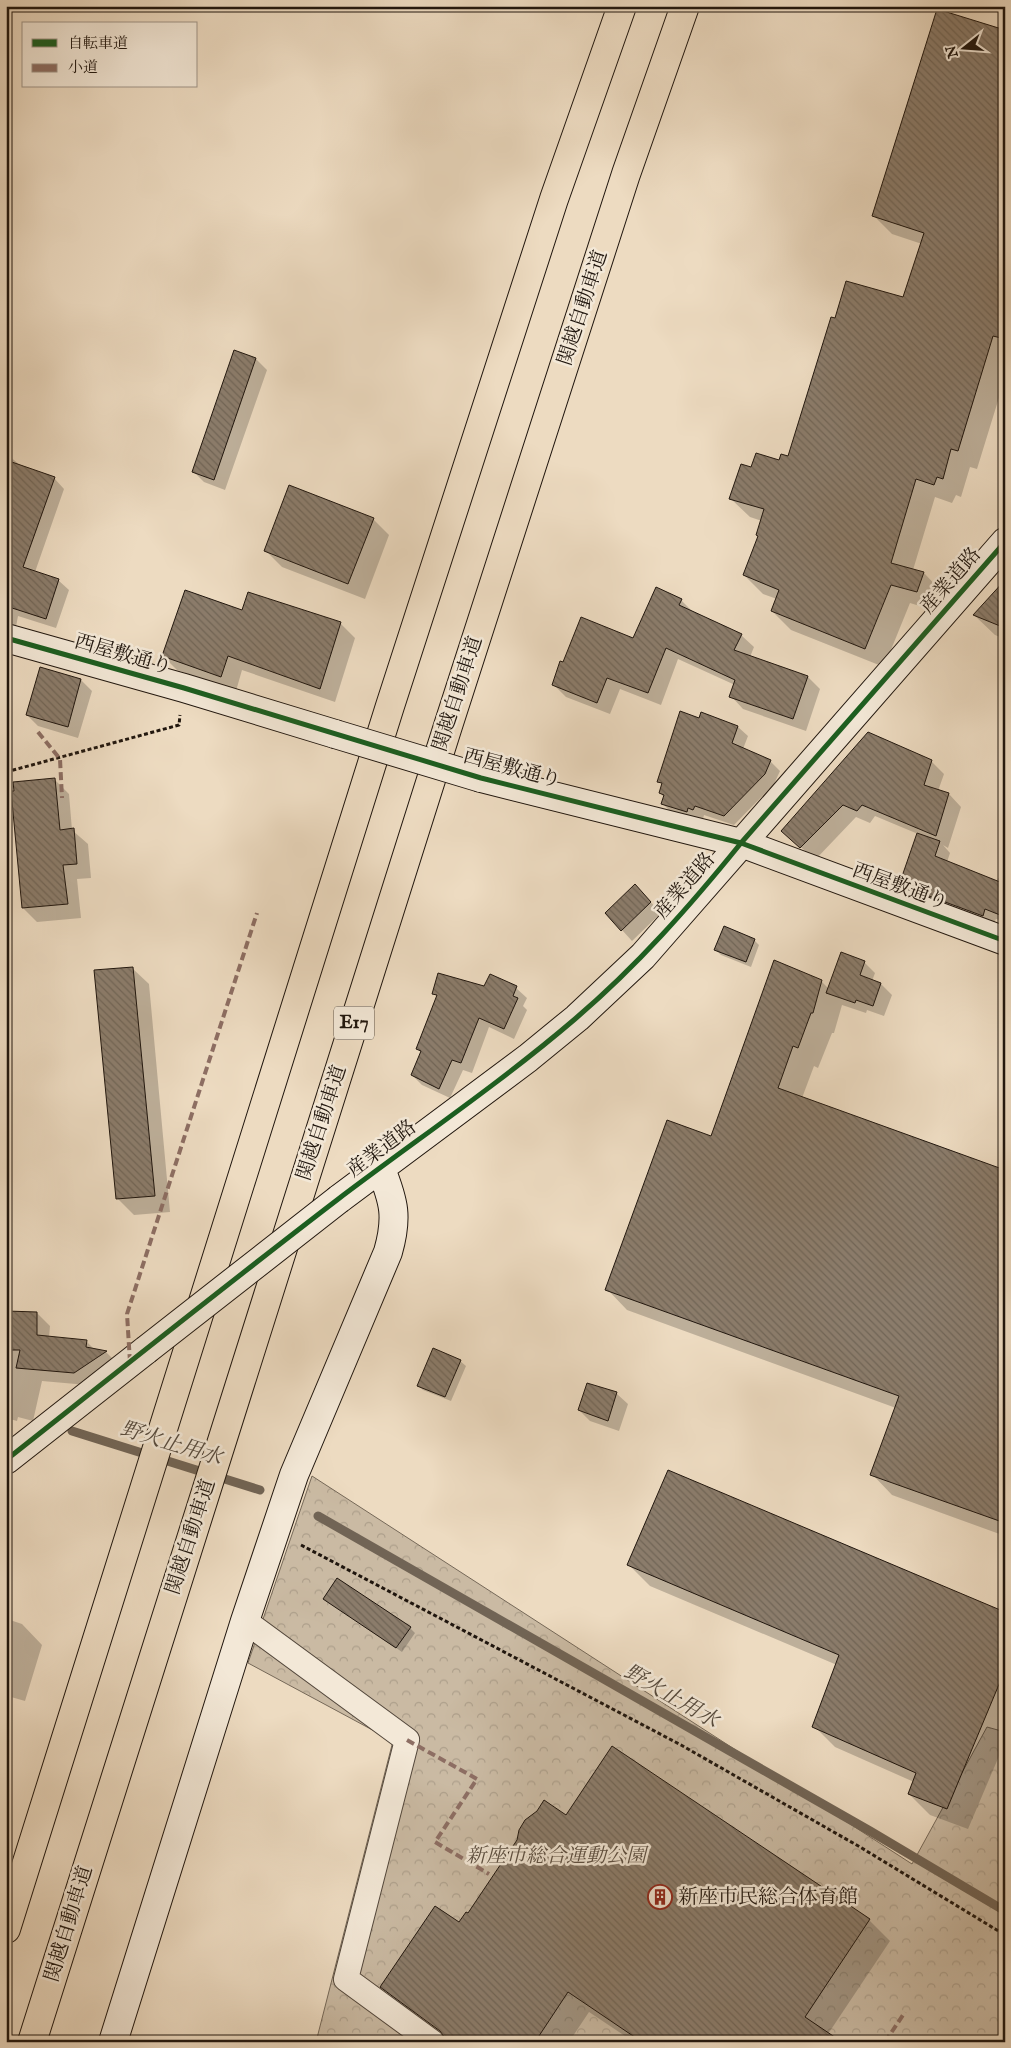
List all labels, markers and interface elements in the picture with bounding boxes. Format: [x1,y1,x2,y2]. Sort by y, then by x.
legend [22,22,198,88]
north arrow [938,22,988,72]
text: 自転車道 [68,34,128,53]
text: N [942,43,963,61]
text: 小道 [68,58,98,77]
street label: 関越自動車道 [553,247,613,369]
street label: 産業道路 [915,543,987,619]
street label: 西屋敷通り [71,629,175,681]
street label: 関越自動車道 [428,633,488,755]
street label: 西屋敷通り [460,744,564,794]
street label: 産業道路 [649,848,721,924]
street label: 西屋敷通り [849,858,951,916]
road number: E17 [334,1006,374,1040]
street label: 関越自動車道 [292,1062,352,1184]
street label: 産業道路 [343,1115,421,1183]
water label: 野火止用水 [117,1416,227,1473]
street label: 関越自動車道 [161,1476,221,1598]
water label: 野火止用水 [619,1659,725,1736]
park label: 新座市総合運動公園 [466,1844,649,1869]
street label: 関越自動車道 [40,1863,98,1985]
building icon: 新座市民総合体育館 [647,1884,673,1910]
place label: 新座市民総合体育館 [678,1885,858,1910]

